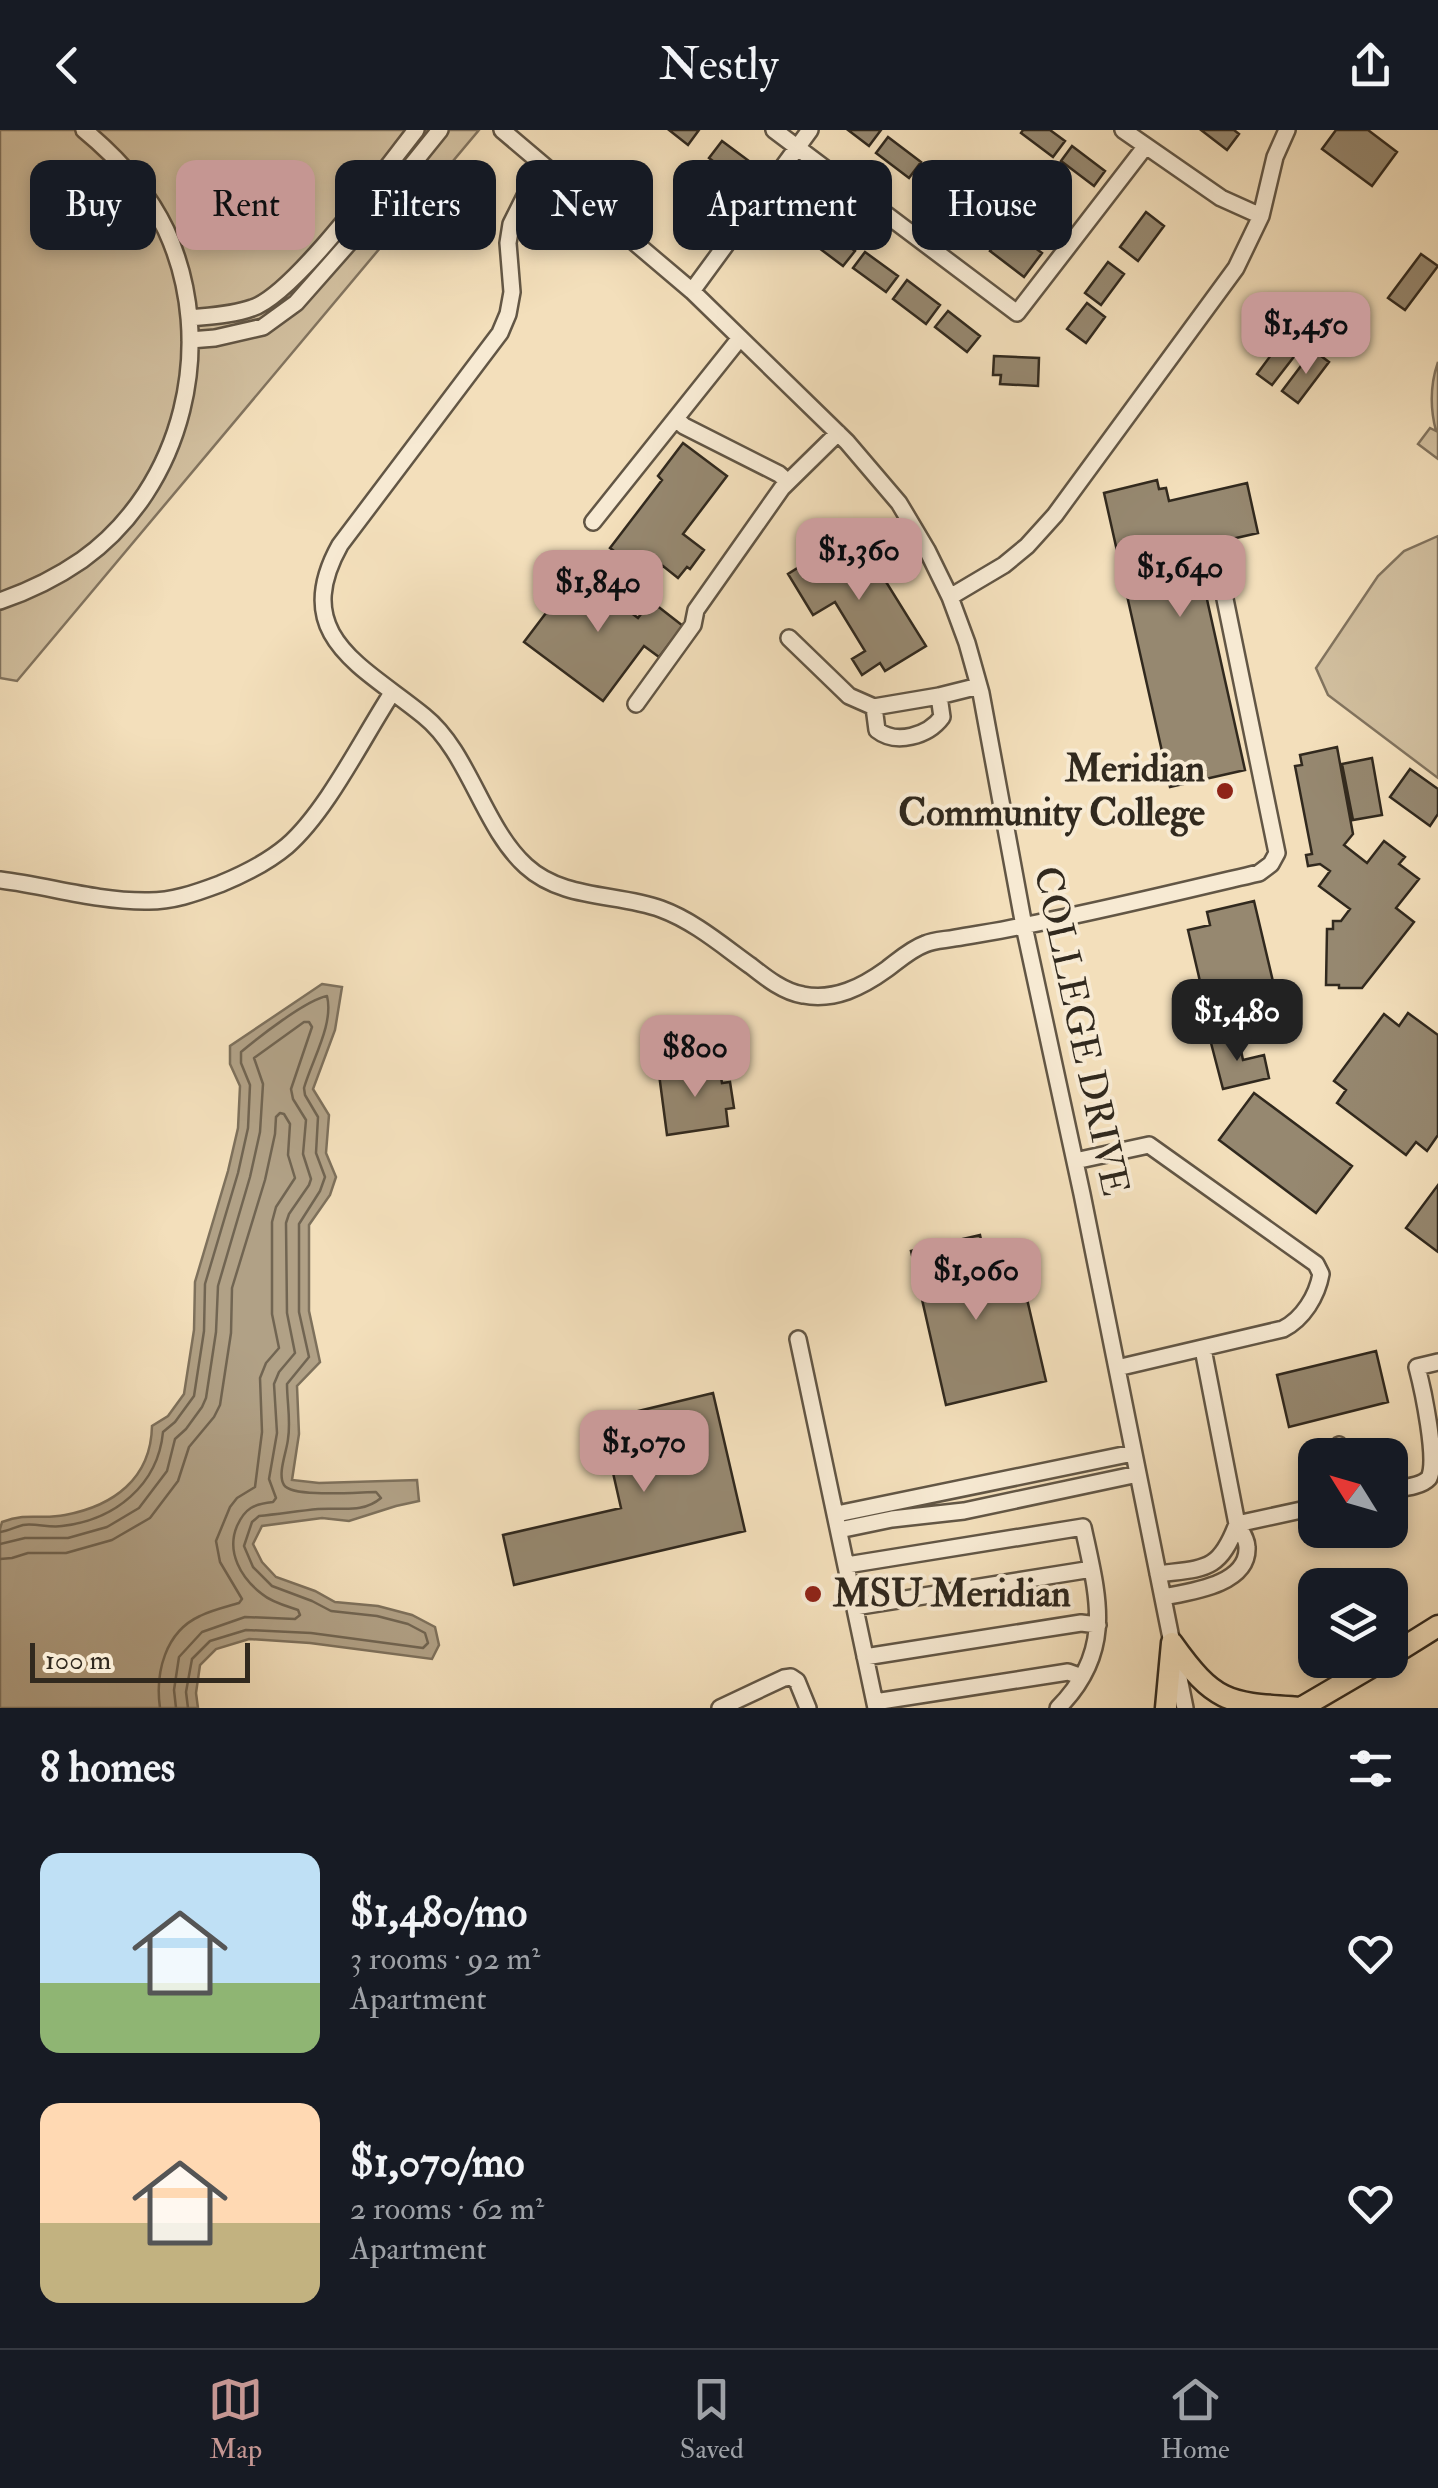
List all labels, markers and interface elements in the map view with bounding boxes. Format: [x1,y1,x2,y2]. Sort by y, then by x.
text: Nestly [659,37,779,93]
icon: back [40,38,95,93]
icon: share [1343,38,1398,93]
chip: Buy [30,160,156,250]
chip: Rent [176,160,315,250]
chip: Filters [335,160,496,250]
chip: New [516,160,653,250]
chip: Apartment [673,160,892,250]
chip: House [912,160,1072,250]
pin: $1,450 [1225,292,1387,377]
text: $1,450 [1263,304,1349,344]
pin: $1,360 [778,518,940,603]
text: $1,360 [818,530,900,570]
pin: $1,640 [1099,535,1261,620]
text: $1,640 [1137,547,1223,587]
pin: $1,840 [517,550,679,635]
text: $1,840 [555,562,641,602]
place label: Meridian Community College [898,745,1205,837]
marker: Meridian Community College [1214,780,1236,802]
street label: COLLEGE DRIVE [1023,862,1139,1200]
pin: $1,480 [1156,979,1318,1064]
text: $1,480 [1194,991,1280,1031]
pin: $800 [636,1015,754,1100]
text: $800 [662,1027,728,1067]
pin: $1,060 [895,1238,1057,1323]
text: $1,060 [933,1250,1019,1290]
pin: $1,070 [563,1410,725,1495]
text: $1,070 [602,1422,686,1462]
north arrow [1298,1438,1408,1548]
map controls [1298,1438,1408,1678]
button: layers [1298,1568,1408,1678]
place label: MSU Meridian [832,1570,1071,1618]
marker: MSU Meridian [802,1583,824,1605]
scale bar [30,1638,250,1682]
text: 100 m [45,1643,111,1678]
icon: filters [1343,1741,1398,1796]
text: 8 homes [40,1742,175,1794]
text: $1,480/mo [350,1887,527,1939]
icon: home [120,1893,240,2013]
icon: heart [1343,1926,1398,1981]
text: 3 rooms · 92 m² [350,1939,540,1979]
text: Apartment [350,1979,487,2019]
text: $1,070/mo [350,2137,525,2189]
icon: home [120,2143,240,2263]
icon: heart [1343,2176,1398,2231]
text: 2 rooms · 62 m² [350,2189,544,2229]
text: Apartment [350,2229,487,2269]
tab: Map [208,2372,263,2467]
tab: Saved [680,2372,744,2467]
tab: Home [1160,2372,1230,2467]

